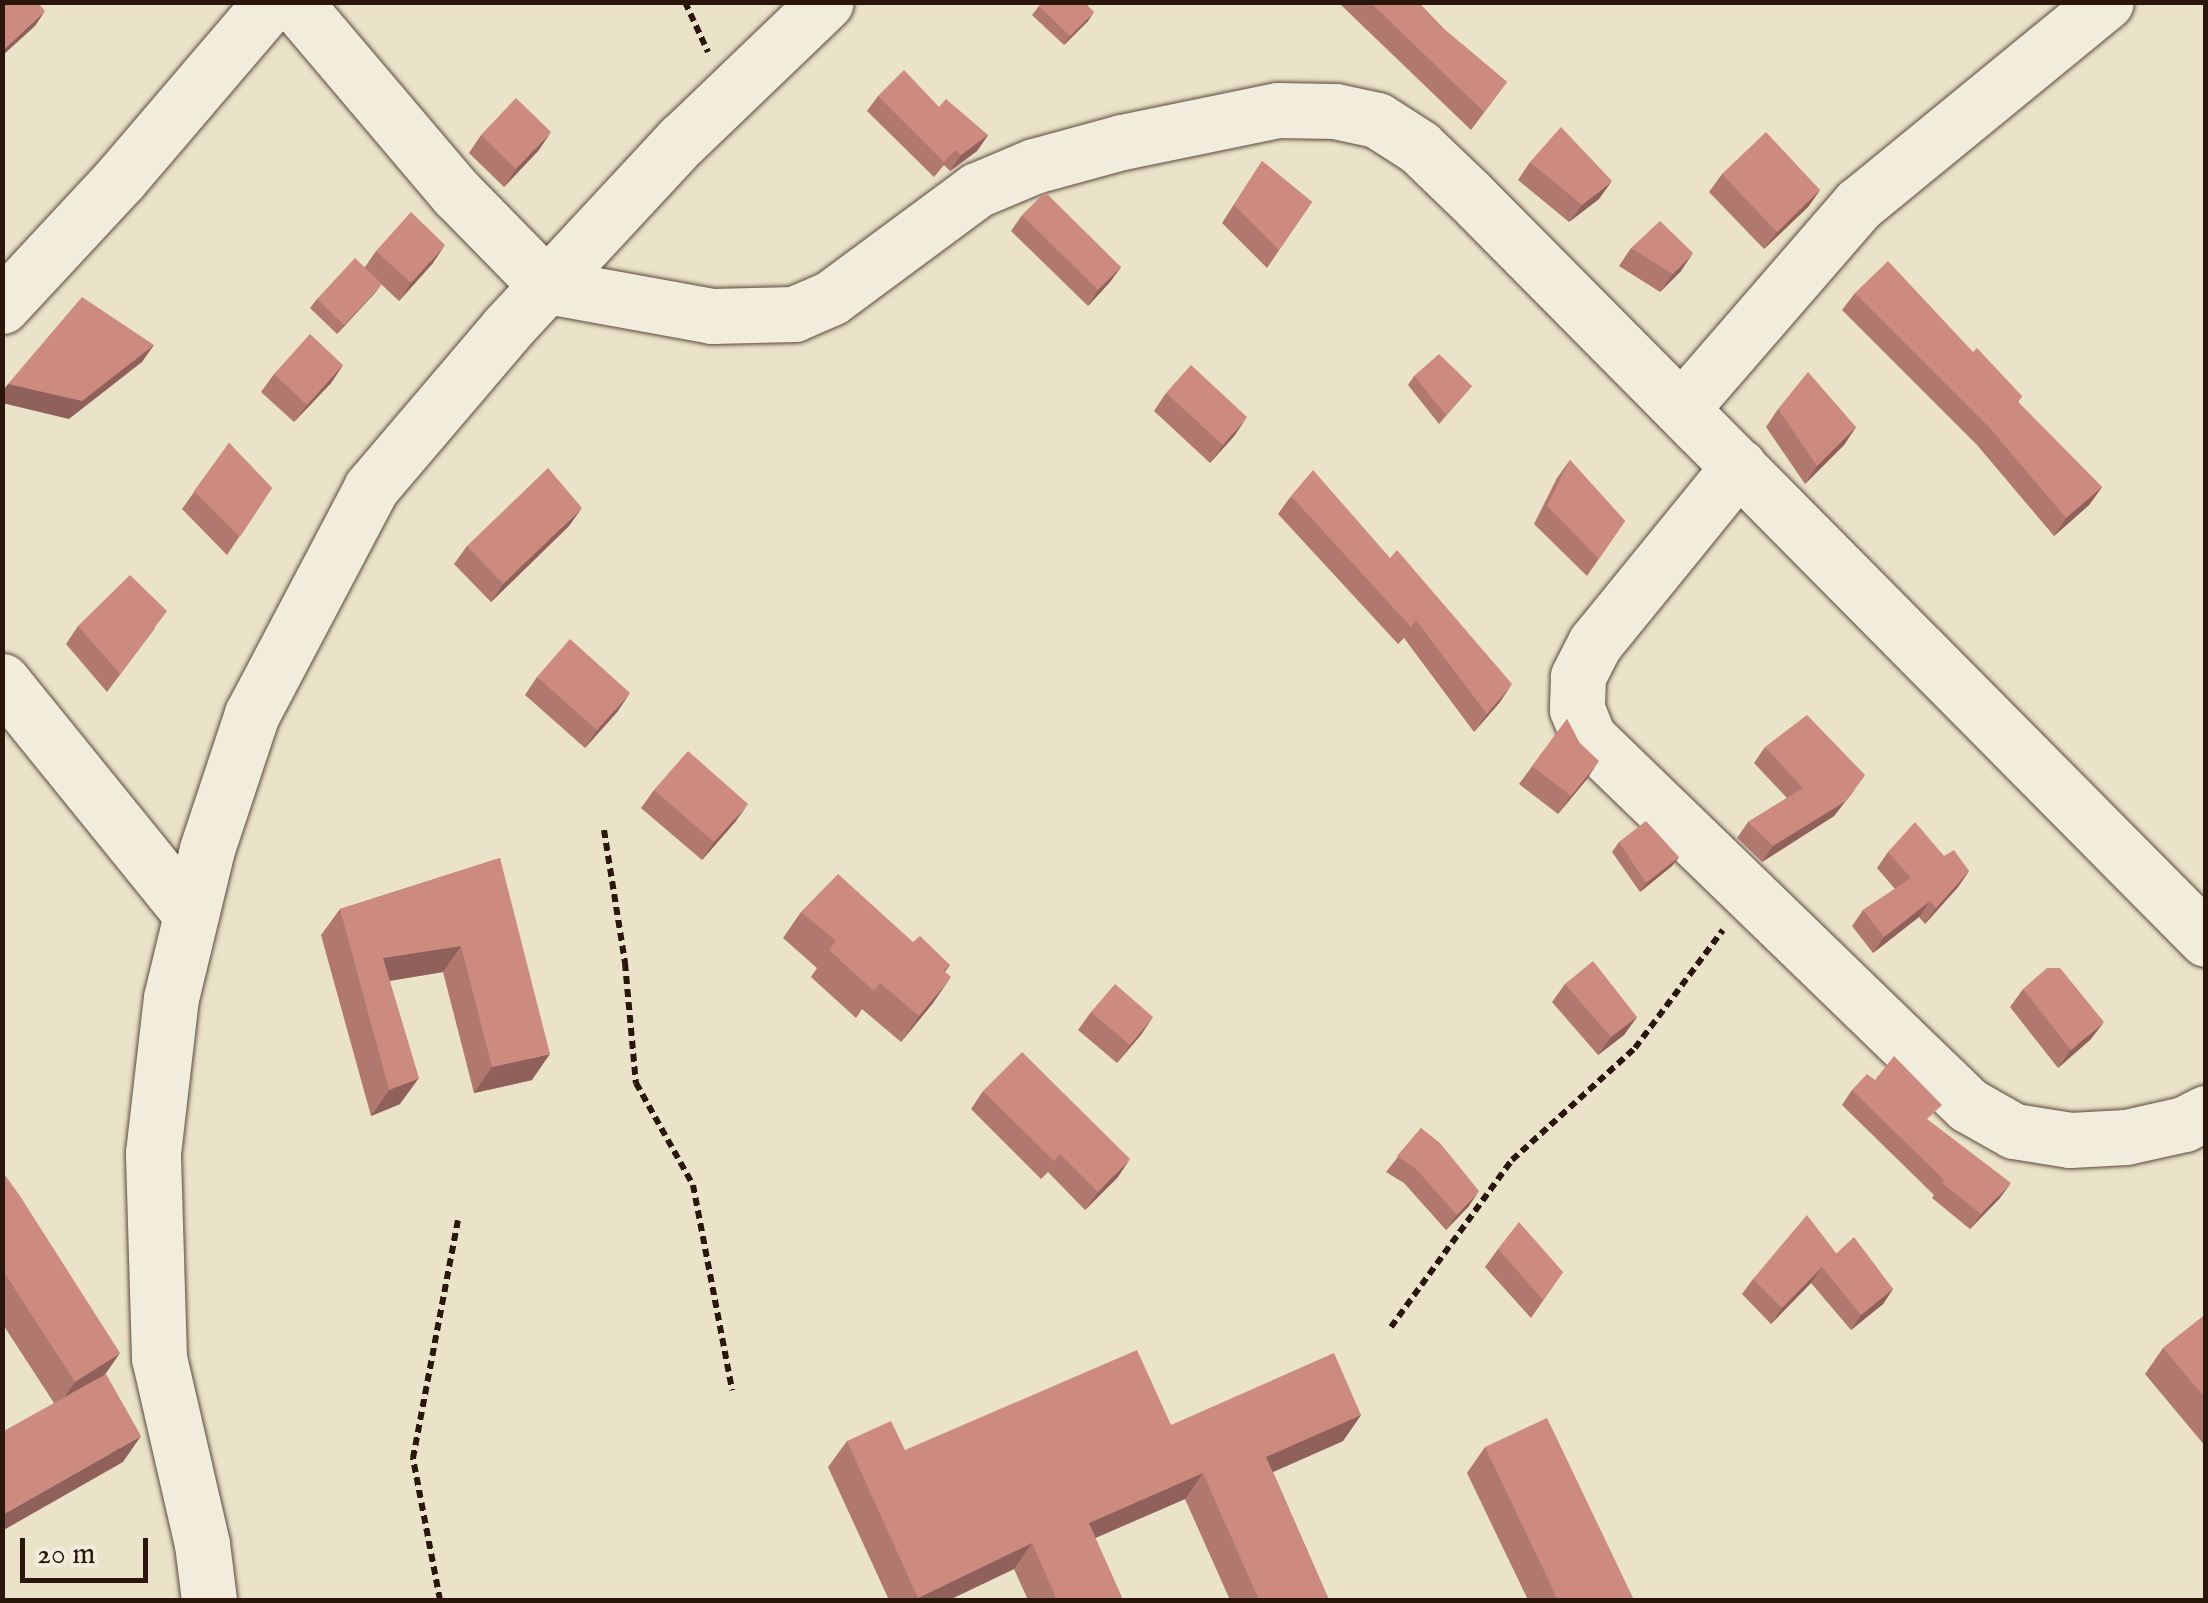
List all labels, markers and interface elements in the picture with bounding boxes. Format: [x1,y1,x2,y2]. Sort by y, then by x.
scale bar [25,1518,152,1580]
text: 20 m [37,1536,96,1574]

